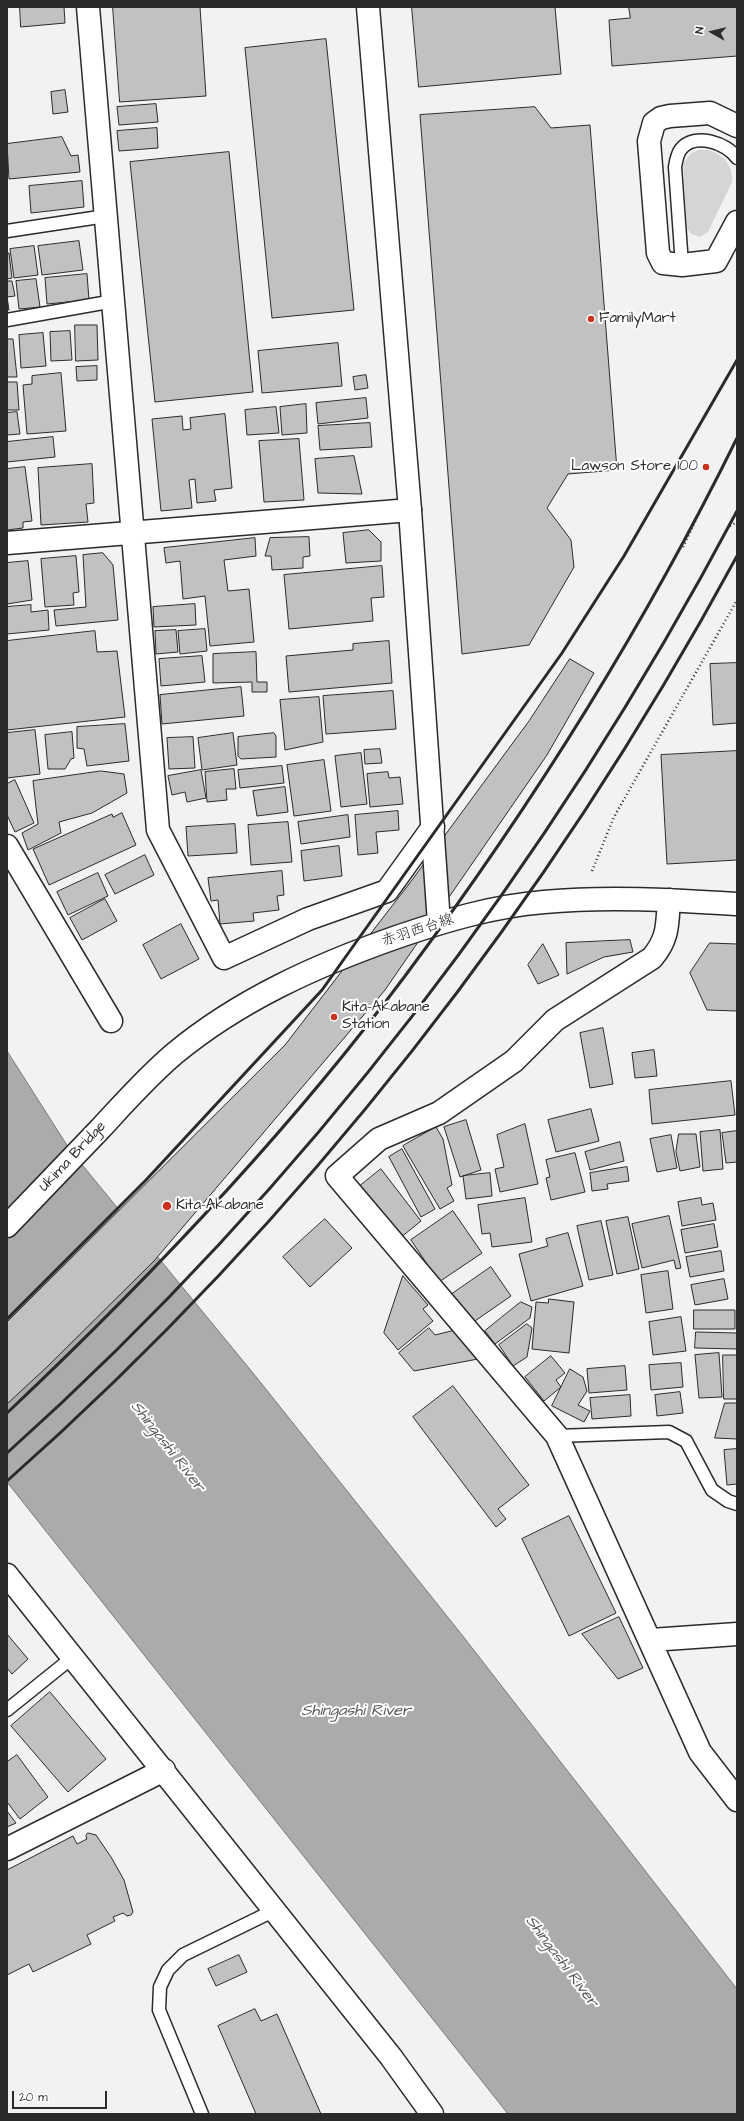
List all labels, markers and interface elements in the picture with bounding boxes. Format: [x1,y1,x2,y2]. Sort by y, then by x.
north arrow [692,12,732,52]
text: N [692,26,708,35]
place label: FamilyMart [599,310,676,328]
marker: FamilyMart [586,314,596,324]
place label: Lawson Store 100 [571,458,698,476]
marker: Lawson Store 100 [701,462,711,472]
street label: 赤羽西台線 [380,911,456,951]
place label: Kita-Akabane Station [342,999,430,1034]
marker: Kita-Akabane Station [329,1012,339,1022]
street label: Ukima Bridge [36,1118,110,1196]
place label: Kita-Akabane [176,1197,264,1215]
marker: Kita-Akabane [161,1200,173,1212]
water label: Shingashi River [126,1398,208,1496]
water label: Shingashi River [301,1702,411,1722]
water label: Shingashi River [520,1913,602,2011]
scale bar [14,2083,109,2109]
text: 20 m [19,2089,48,2106]

